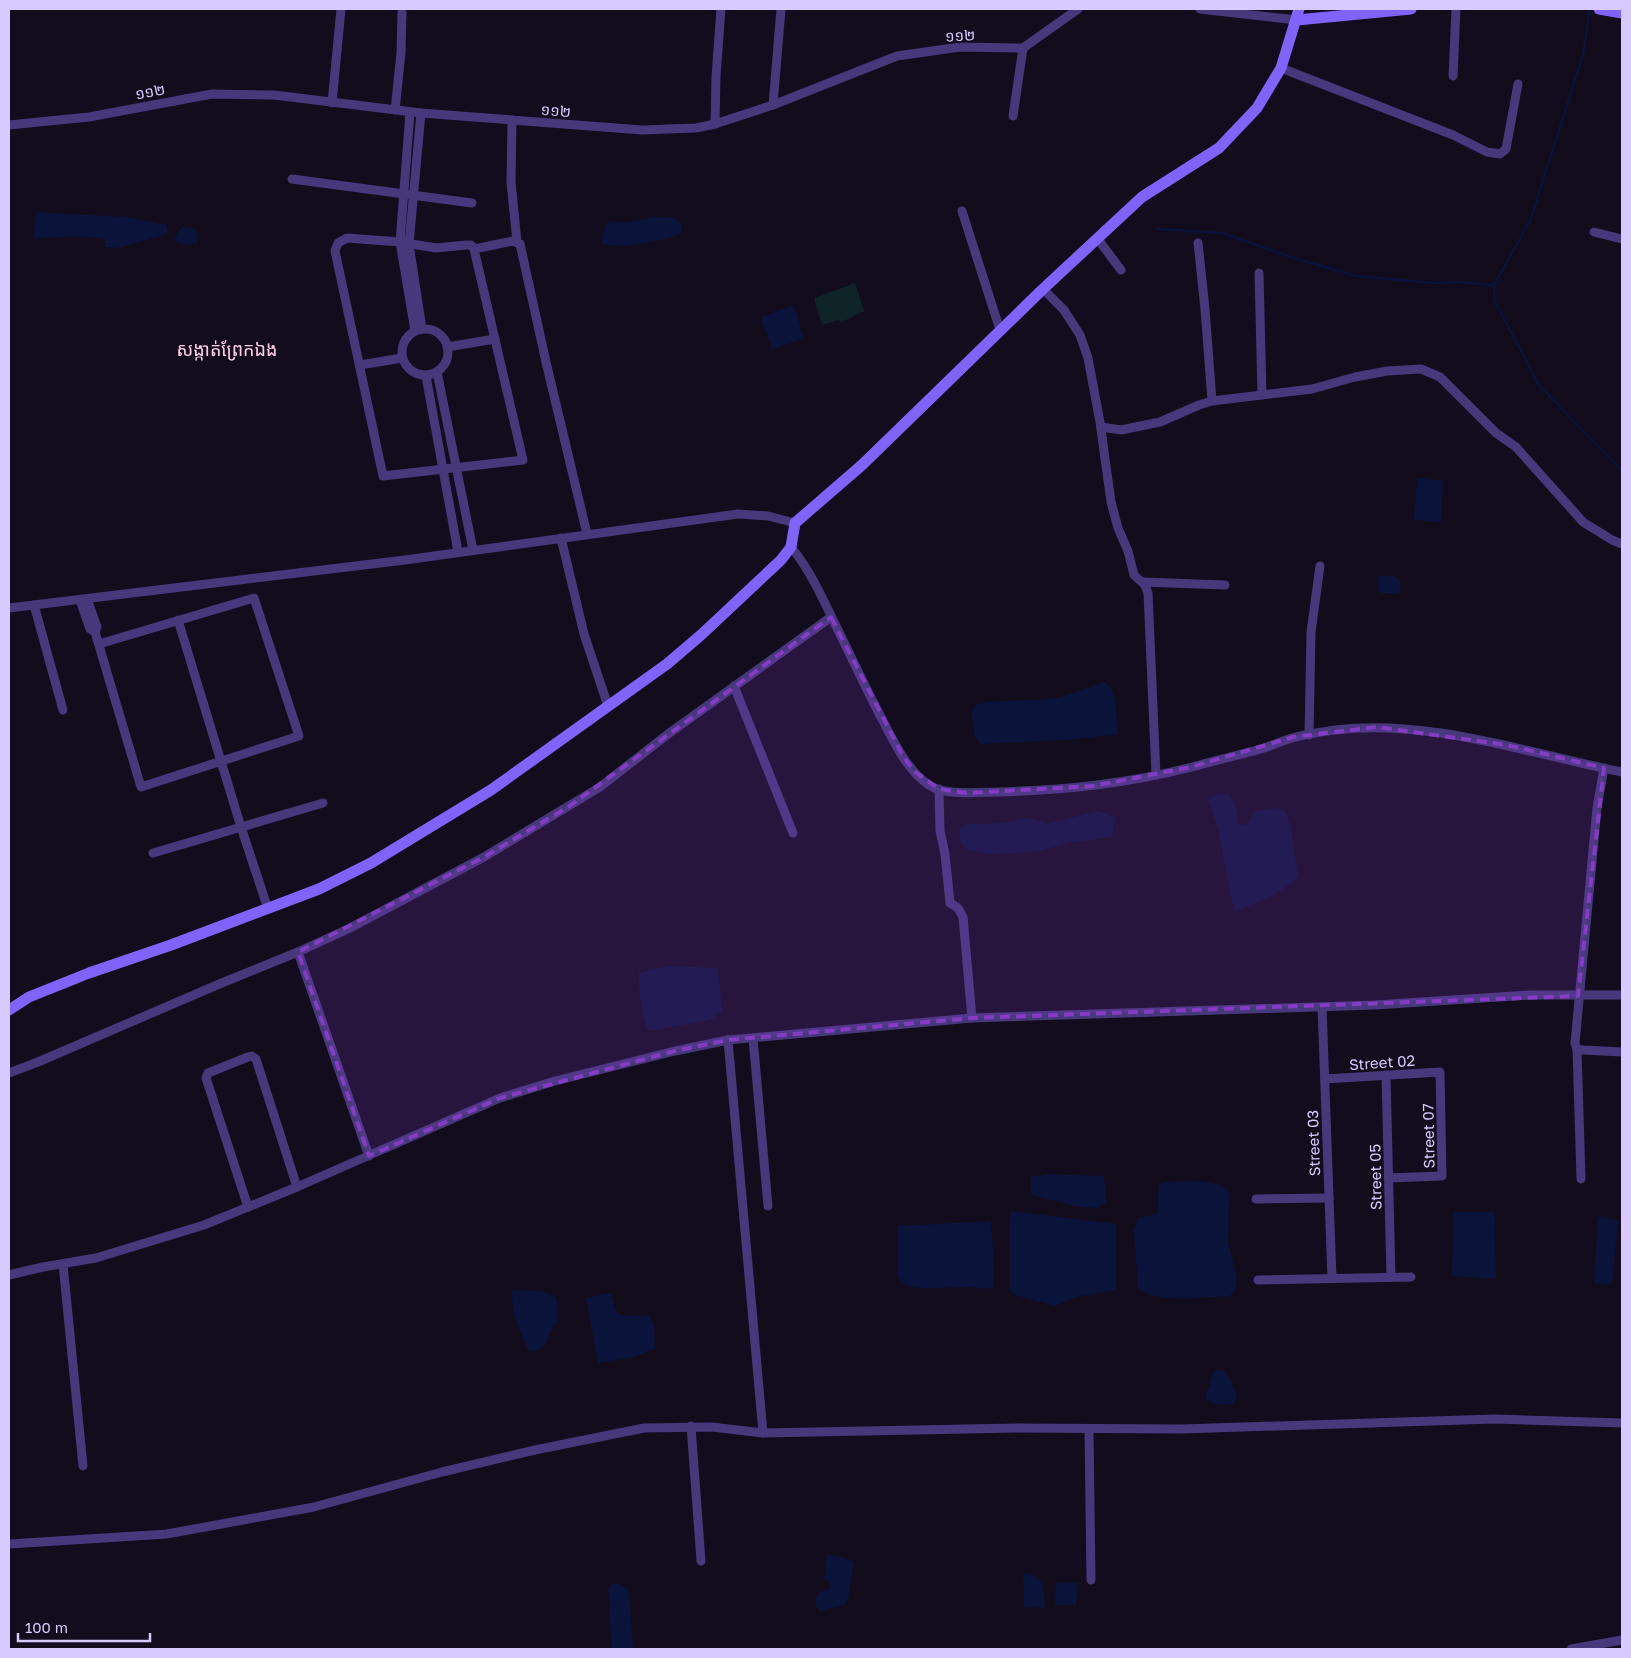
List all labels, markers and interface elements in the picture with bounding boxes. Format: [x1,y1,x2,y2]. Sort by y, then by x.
street label: ១១២ [944,25,976,45]
street label: ១១២ [133,79,167,103]
street label: ១១២ [540,100,572,120]
district label: សង្កាត់ព្រែកឯង [177,338,277,361]
street label: Street 02 [1348,1051,1416,1073]
street label: Street 07 [1418,1103,1438,1169]
street label: Street 03 [1303,1110,1323,1176]
street label: Street 05 [1365,1144,1385,1210]
scale bar [18,1610,150,1642]
text: 100 m [25,1618,68,1636]

